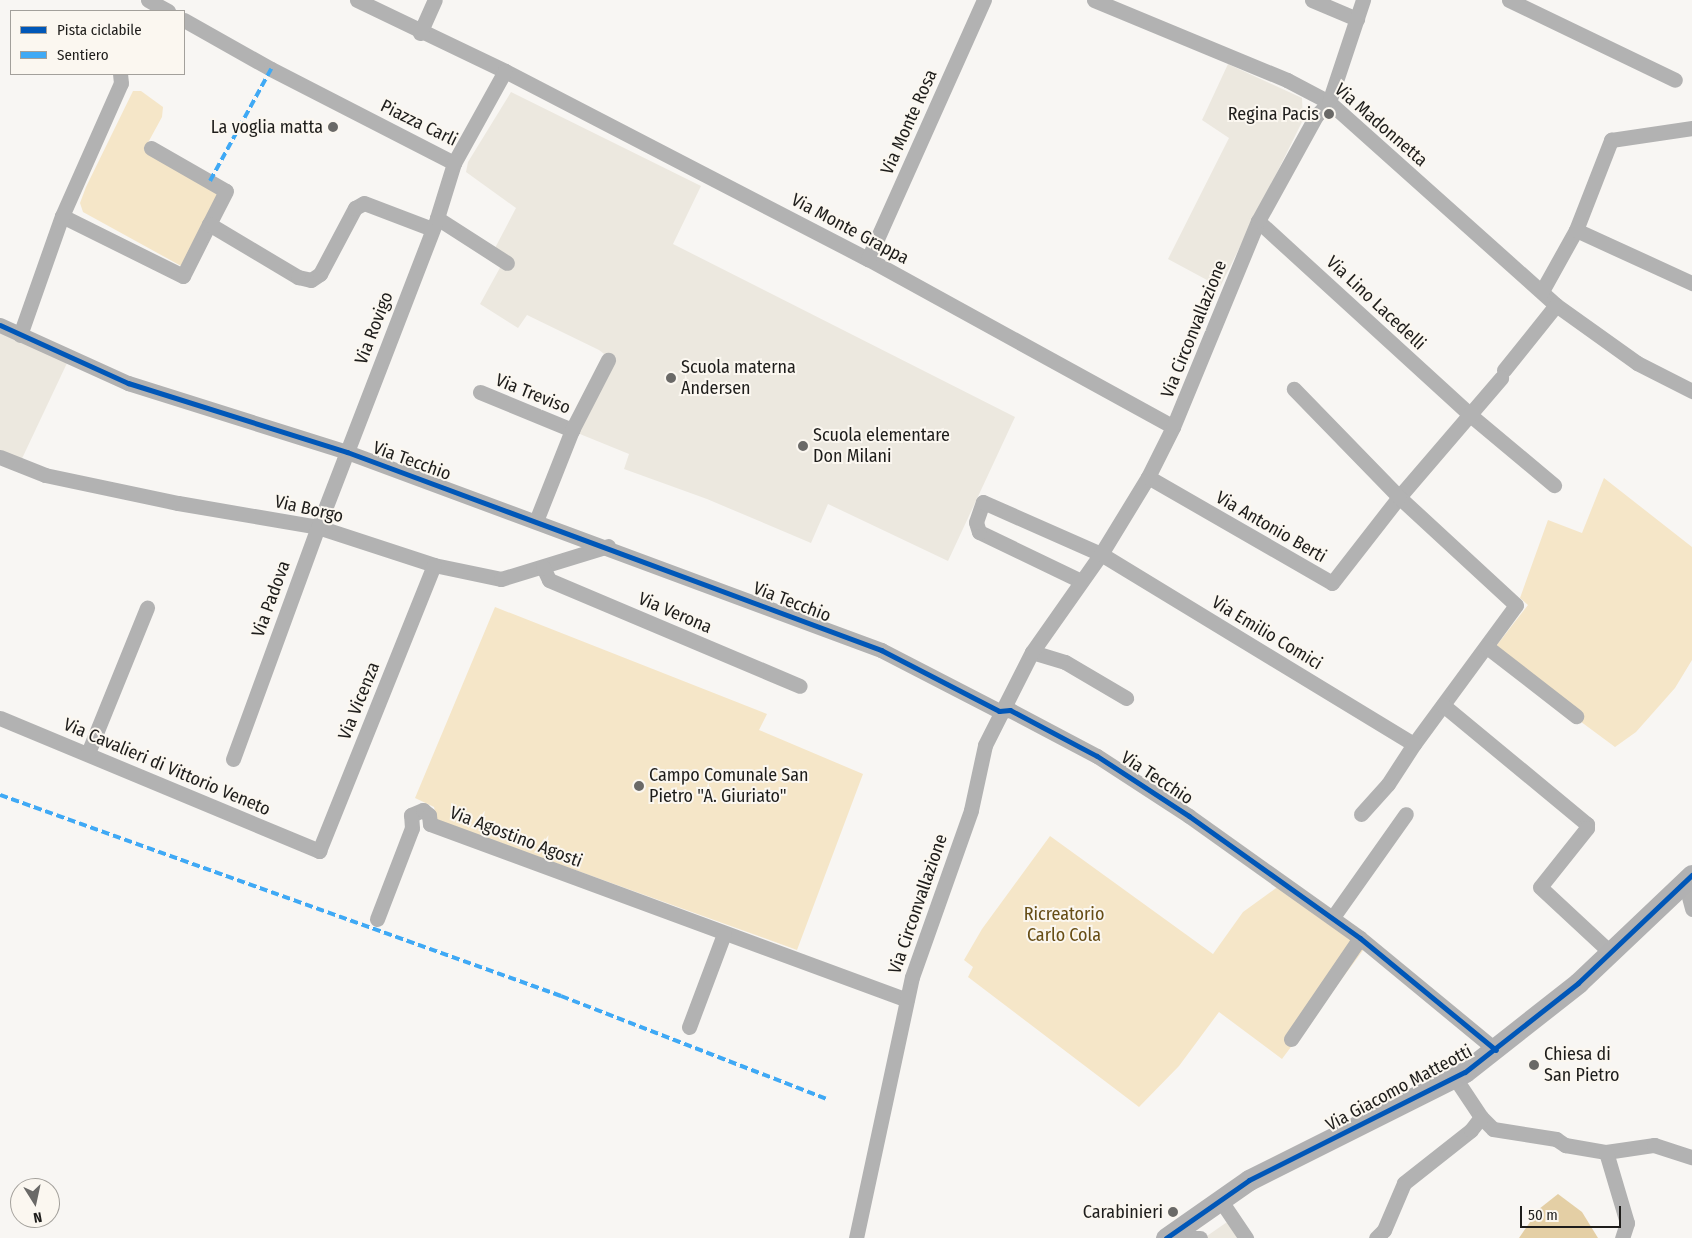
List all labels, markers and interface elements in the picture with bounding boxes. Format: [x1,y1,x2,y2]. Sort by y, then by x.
legend [10,10,185,75]
text: Pista ciclabile [57,21,142,39]
text: Sentiero [57,46,109,64]
street label: Via Monte Rosa [876,66,942,178]
street label: Via Madonnetta [1330,79,1432,171]
street label: Piazza Carli [377,95,461,151]
place label: Regina Pacis [1228,103,1319,125]
marker: Regina Pacis [1323,108,1335,120]
place label: La voglia matta [211,116,323,138]
marker: La voglia matta [327,121,339,133]
street label: Via Monte Grappa [788,189,912,269]
street label: Via Lino Lacedelli [1322,251,1430,355]
street label: Via Circonvallazione [1157,257,1231,401]
street label: Via Rovigo [350,289,398,367]
place label: Scuola materna Andersen [681,357,796,399]
street label: Via Treviso [492,369,574,419]
marker: Scuola materna Andersen [665,372,677,384]
place label: Scuola elementare Don Milani [813,425,950,468]
street label: Via Tecchio [370,437,454,485]
marker: Scuola elementare Don Milani [797,440,809,452]
street label: Via Antonio Berti [1212,487,1330,567]
street label: Via Borgo [273,491,345,527]
street label: Via Padova [247,558,295,640]
street label: Via Tecchio [750,577,834,627]
street label: Via Verona [635,588,715,638]
street label: Via Emilio Comici [1208,591,1326,675]
street label: Via Vicenza [334,659,384,743]
street label: Via Cavalieri di Vittorio Veneto [60,714,274,820]
street label: Via Tecchio [1117,747,1197,809]
place label: Campo Comunale San Pietro "A. Giuriato" [649,765,809,808]
marker: Campo Comunale San Pietro "A. Giuriato" [633,780,645,792]
street label: Via Agostino Agosti [447,802,585,872]
street label: Via Circonvallazione [884,831,952,977]
park label: Ricreatorio Carlo Cola [1024,904,1104,946]
street label: Via Giacomo Matteotti [1322,1040,1476,1136]
place label: Chiesa di San Pietro [1544,1044,1619,1086]
marker: Chiesa di San Pietro [1528,1059,1540,1071]
north arrow [10,1178,60,1228]
scale bar [1522,1196,1623,1228]
place label: Carabinieri [1083,1201,1163,1223]
marker: Carabinieri [1167,1206,1179,1218]
text: 50 m [1528,1206,1558,1224]
text: N [32,1208,43,1226]

